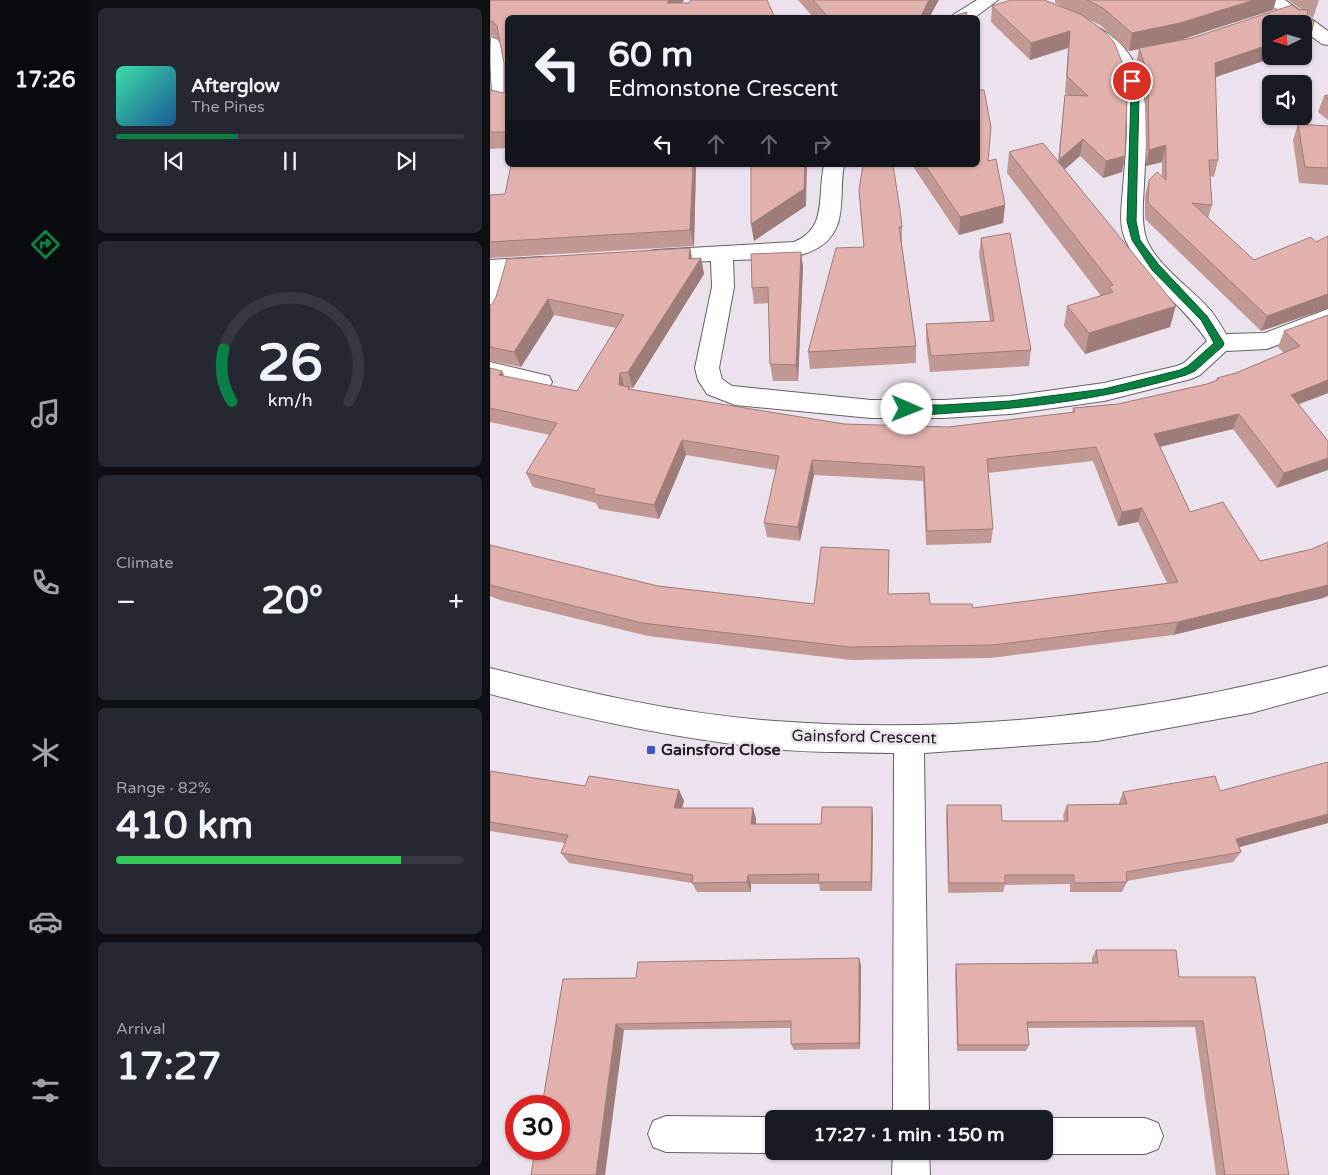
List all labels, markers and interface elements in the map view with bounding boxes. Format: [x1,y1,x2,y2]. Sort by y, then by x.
north arrow [1262,15,1312,65]
map controls [1262,15,1312,125]
text: 60 m [608,34,693,76]
icon: left [525,35,590,100]
pin [1111,60,1153,102]
text: 17:26 [15,67,75,93]
icon: arrive [1118,67,1146,95]
text: Afterglow [191,75,280,97]
button: sound [1262,75,1312,125]
text: Edmonstone Crescent [608,76,838,102]
text: The Pines [191,97,265,117]
icon: left [649,130,677,158]
icon: ahead [702,130,730,158]
icon: ahead [755,130,783,158]
icon: right [808,130,836,158]
icon: previous [160,147,188,175]
icon: pause [276,147,304,175]
icon: next [392,147,420,175]
icon: directions [28,227,63,262]
text: 26 [257,332,323,395]
position arrow [880,382,932,434]
text: km/h [268,390,312,411]
icon: music [28,396,63,431]
text: Climate [116,553,174,573]
icon: phone [28,565,63,600]
text: 20° [261,578,323,624]
text: − [116,585,136,619]
text: + [448,585,464,619]
street label: Gainsford Crescent [791,726,937,748]
icon: climate [28,735,63,770]
place label: Gainsford Close [661,740,781,760]
marker: Gainsford Close [645,744,657,756]
text: Range · 82% [116,778,211,798]
text: 410 km [116,803,253,849]
icon: car [28,904,63,939]
text: Arrival [116,1019,165,1039]
text: 17:27 [116,1044,221,1090]
icon: filters [28,1073,63,1108]
speed limit sign: 30 [505,1095,570,1160]
text: 17:27 · 1 min · 150 m [813,1124,1005,1146]

